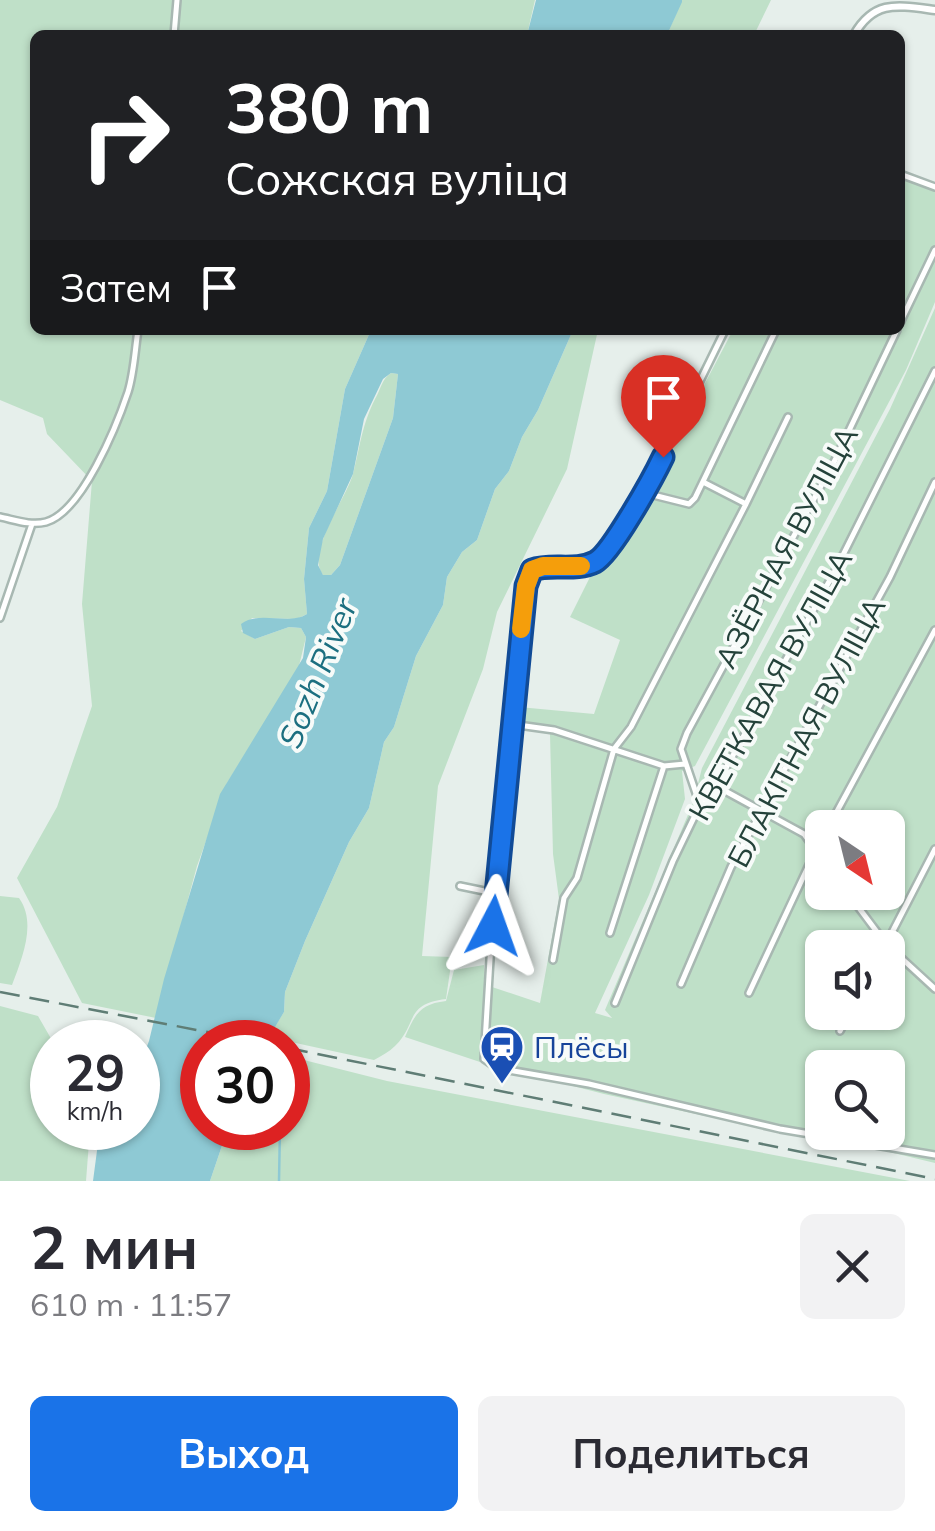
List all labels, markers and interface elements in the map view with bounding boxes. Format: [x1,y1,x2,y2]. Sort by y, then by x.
text: 380 m [225,63,433,151]
icon: right [60,70,190,200]
text: Сожская вуліца [225,150,569,206]
icon: arrive [192,260,247,315]
text: Затем [60,264,172,312]
pin [621,355,706,458]
icon: arrive [636,370,691,425]
street label: АЗЁРНАЯ ВУЛІЦА [706,420,866,674]
street label: КВЕТКАВАЯ ВУЛІЦА [680,543,860,827]
street label: БЛАКІТНАЯ ВУЛІЦА [719,590,893,874]
water label: Sozh River [269,591,366,753]
north arrow [805,810,905,910]
map controls [805,810,905,1150]
position arrow [441,874,545,978]
button: sound [805,930,905,1030]
speed limit sign: 30 [180,1020,310,1150]
station icon: Плёсы [479,1024,525,1085]
place label: Плёсы [534,1028,629,1066]
text: 29 [65,1041,125,1104]
button: search [805,1050,905,1150]
text: km/h [67,1095,123,1126]
text: 2 мин [30,1209,198,1284]
button: close [800,1214,905,1319]
text: 610 m · 11:57 [30,1284,232,1324]
button: Выход [30,1396,458,1511]
button: Поделиться [478,1396,905,1511]

